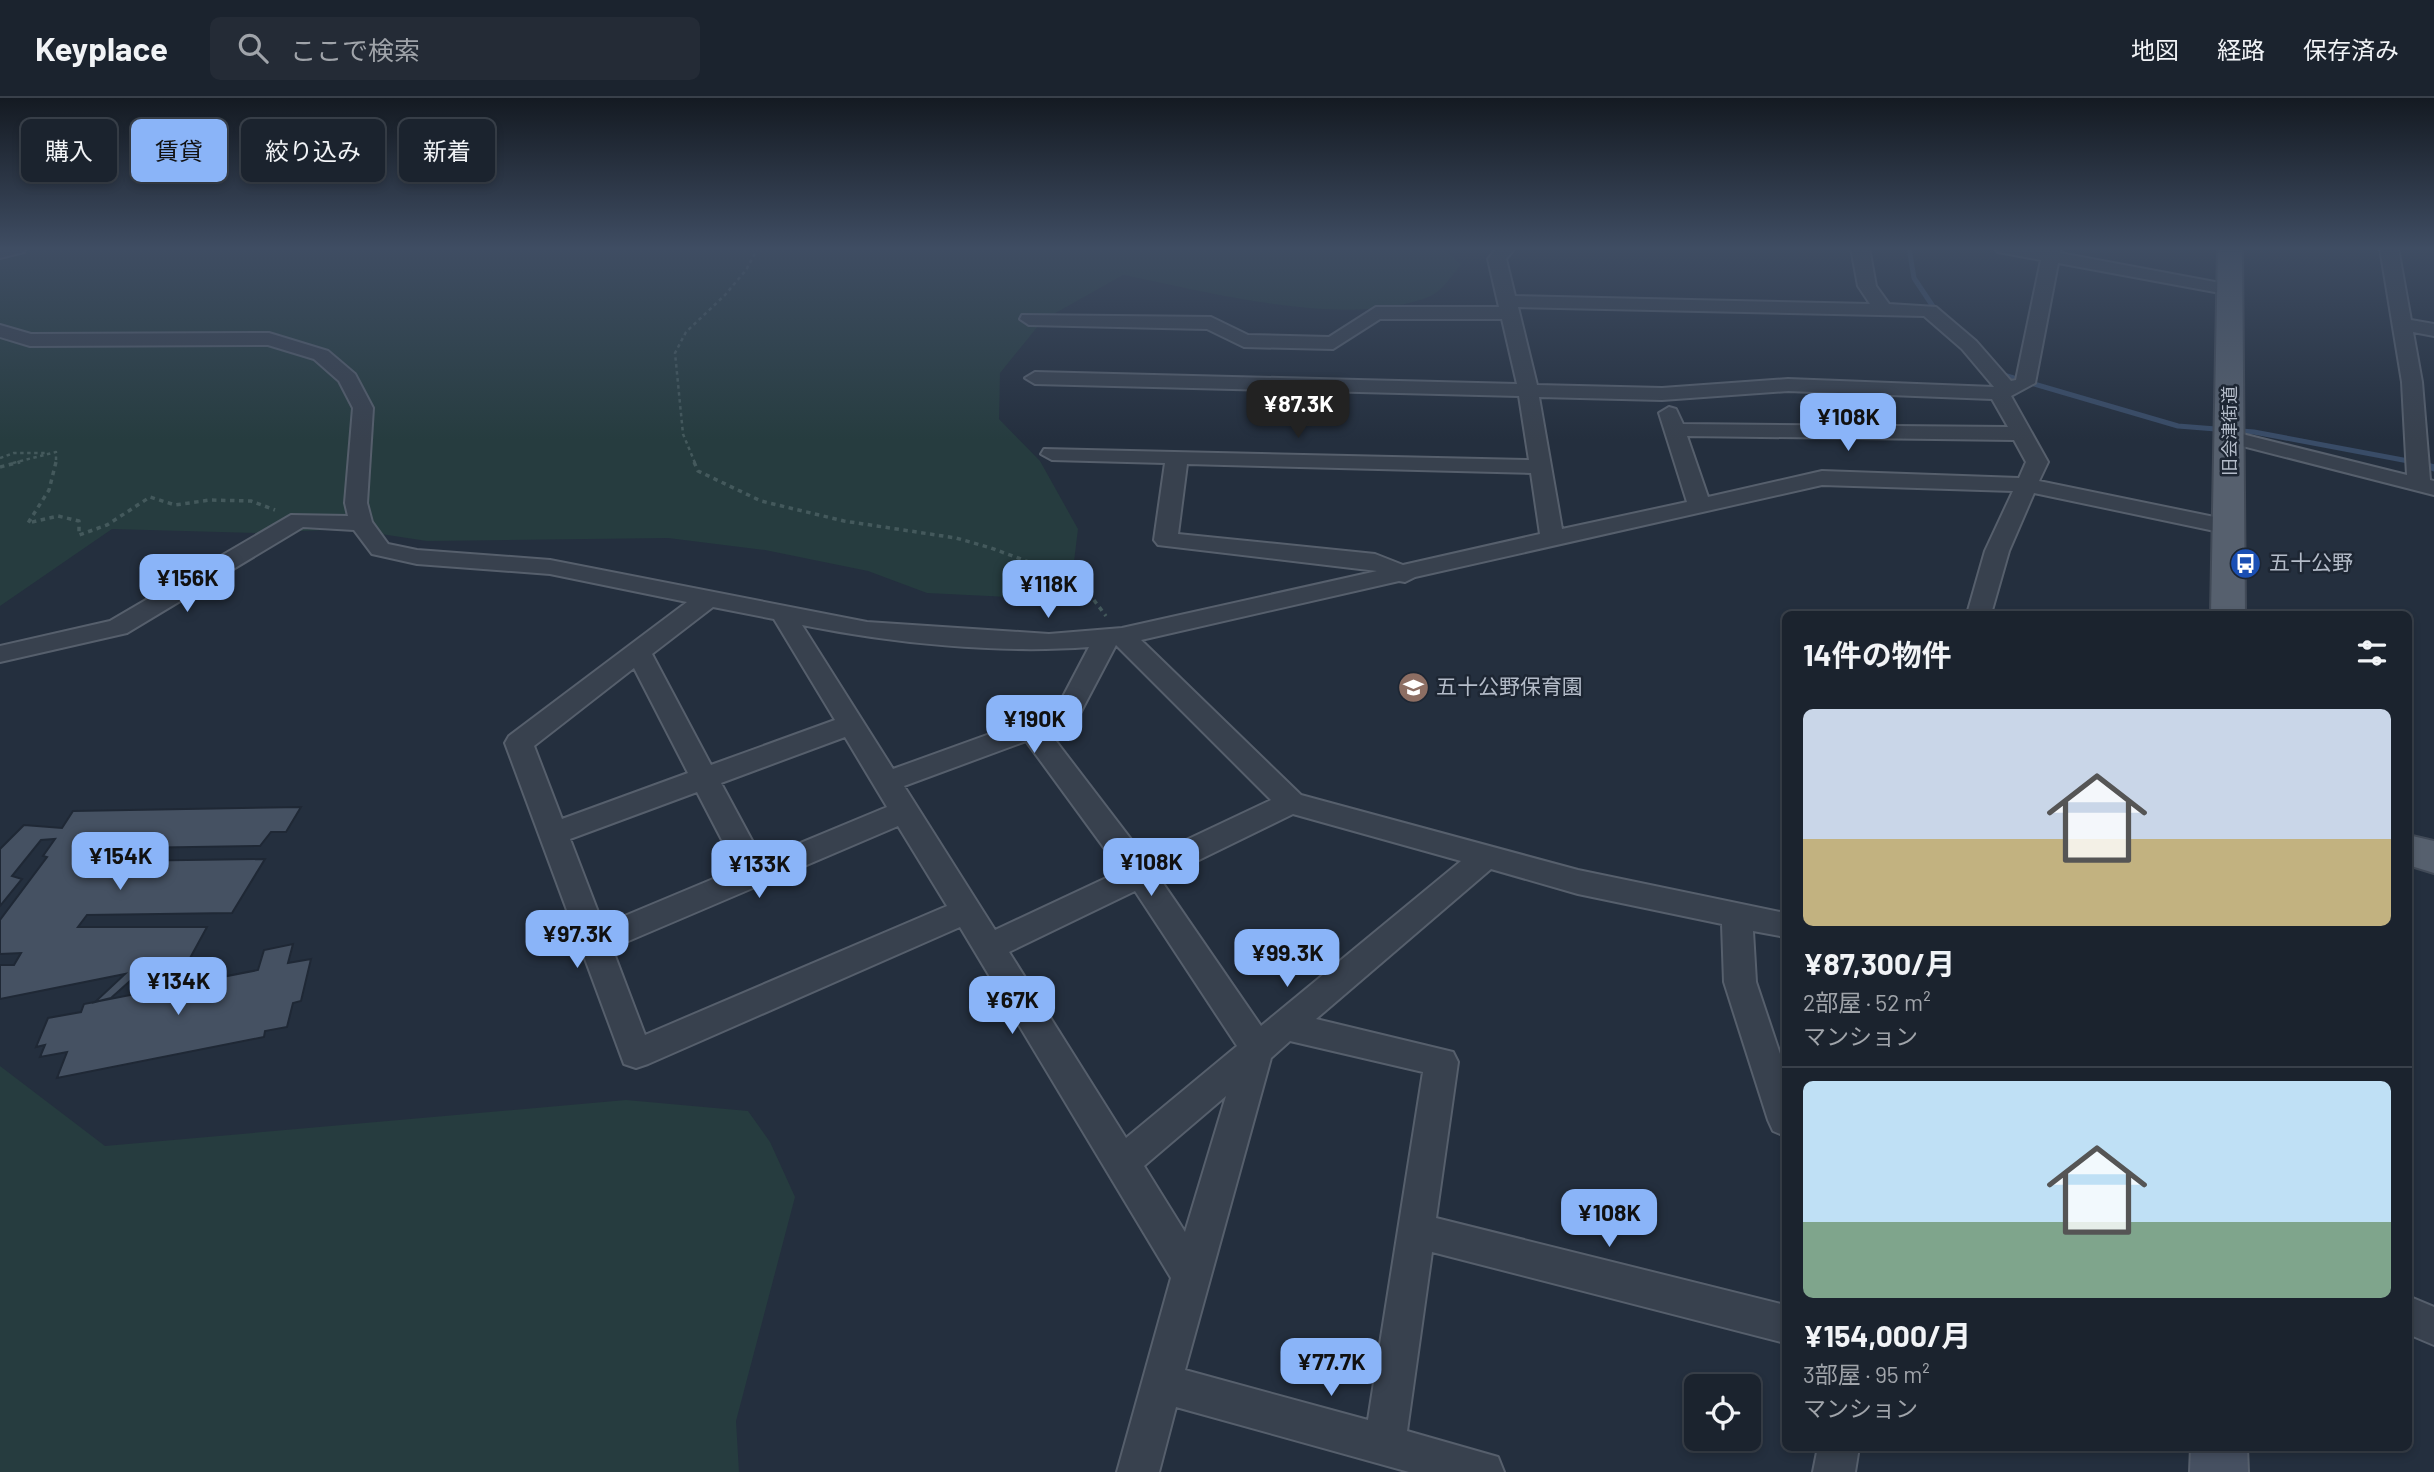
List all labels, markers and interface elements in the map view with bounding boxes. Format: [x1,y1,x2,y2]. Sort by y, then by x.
search box [210,17,700,80]
text: Keyplace [35,28,168,68]
icon: search [234,29,272,67]
text: ここで検索 [290,34,420,65]
text: 地図 [2131,35,2179,64]
text: 経路 [2217,35,2265,64]
text: 保存済み [2303,35,2399,64]
chip: 購入 [21,119,117,182]
chip: 賃貸 [131,119,227,182]
chip: 絞り込み [241,119,385,182]
chip: 新着 [399,119,495,182]
pin: ¥87.3K [1241,380,1355,440]
street label: 旧会津街道 [2218,386,2240,476]
text: ¥87.3K [1262,389,1334,417]
pin: ¥108K [1799,394,1897,453]
text: ¥108K [1816,402,1880,430]
bus stop icon: 五十公野 [2229,546,2263,580]
place label: 五十公野 [2269,549,2353,574]
pin: ¥156K [138,554,236,614]
pin: ¥118K [999,560,1097,620]
text: ¥156K [155,563,219,591]
text: ¥118K [1018,569,1078,597]
icon: filters [2353,634,2391,672]
text: 14件の物件 [1803,636,1952,672]
school or university icon: 五十公野保育園 [1396,670,1430,704]
place label: 五十公野保育園 [1436,673,1583,698]
pin: ¥190K [985,696,1083,755]
text: ¥190K [1002,704,1066,732]
icon: home [2034,755,2160,881]
pin: ¥154K [71,832,169,892]
pin: ¥108K [1102,838,1200,898]
pin: ¥133K [710,840,808,900]
text: ¥154K [88,841,152,869]
text: ¥108K [1119,847,1183,875]
text: ¥133K [727,849,791,877]
pin: ¥97.3K [520,910,634,970]
text: ¥97.3K [542,919,612,947]
pin: ¥99.3K [1230,930,1344,989]
text: ¥99.3K [1250,938,1324,966]
text: ¥87,300/月 [1803,945,1955,981]
pin: ¥134K [129,958,227,1017]
text: ¥134K [146,966,210,994]
pin: ¥67K [971,976,1053,1036]
text: ¥67K [985,985,1039,1013]
text: 2部屋 · 52 m² [1803,988,1931,1016]
text: マンション [1803,1022,1918,1050]
icon: home [2034,1127,2160,1253]
pin: ¥108K [1560,1190,1658,1249]
text: ¥108K [1577,1198,1641,1226]
text: ¥154,000/月 [1803,1317,1971,1353]
pin: ¥77.7K [1274,1338,1388,1398]
text: ¥77.7K [1296,1347,1366,1375]
text: 3部屋 · 95 m² [1803,1360,1930,1388]
map controls [1684,1374,1761,1451]
button: locate [1684,1374,1761,1451]
text: マンション [1803,1394,1918,1422]

